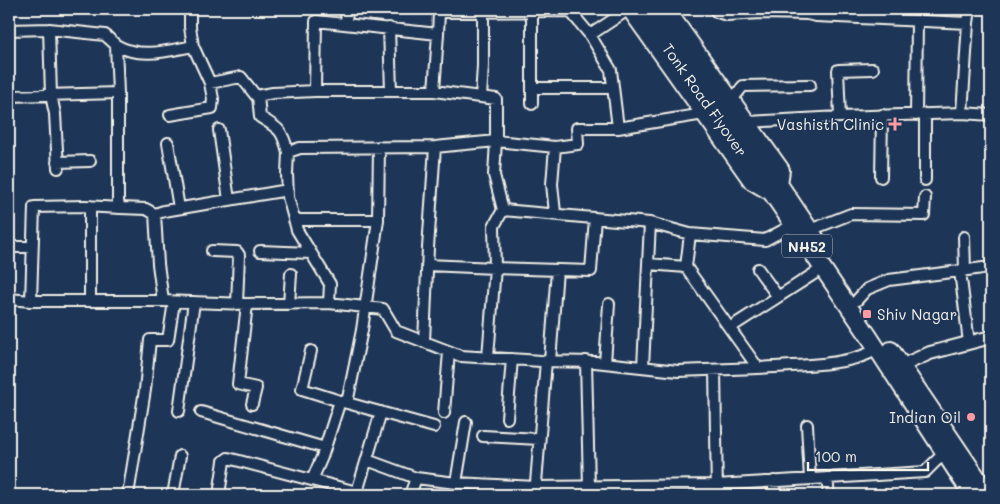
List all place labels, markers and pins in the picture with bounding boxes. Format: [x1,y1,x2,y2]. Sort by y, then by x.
place label: Vashisth Clinic [777,114,884,134]
marker: Vashisth Clinic [888,117,902,131]
place label: Shiv Nagar [877,304,957,324]
marker: Shiv Nagar [861,308,873,320]
place label: Indian Oil [889,407,961,427]
marker: Indian Oil [965,411,977,423]

